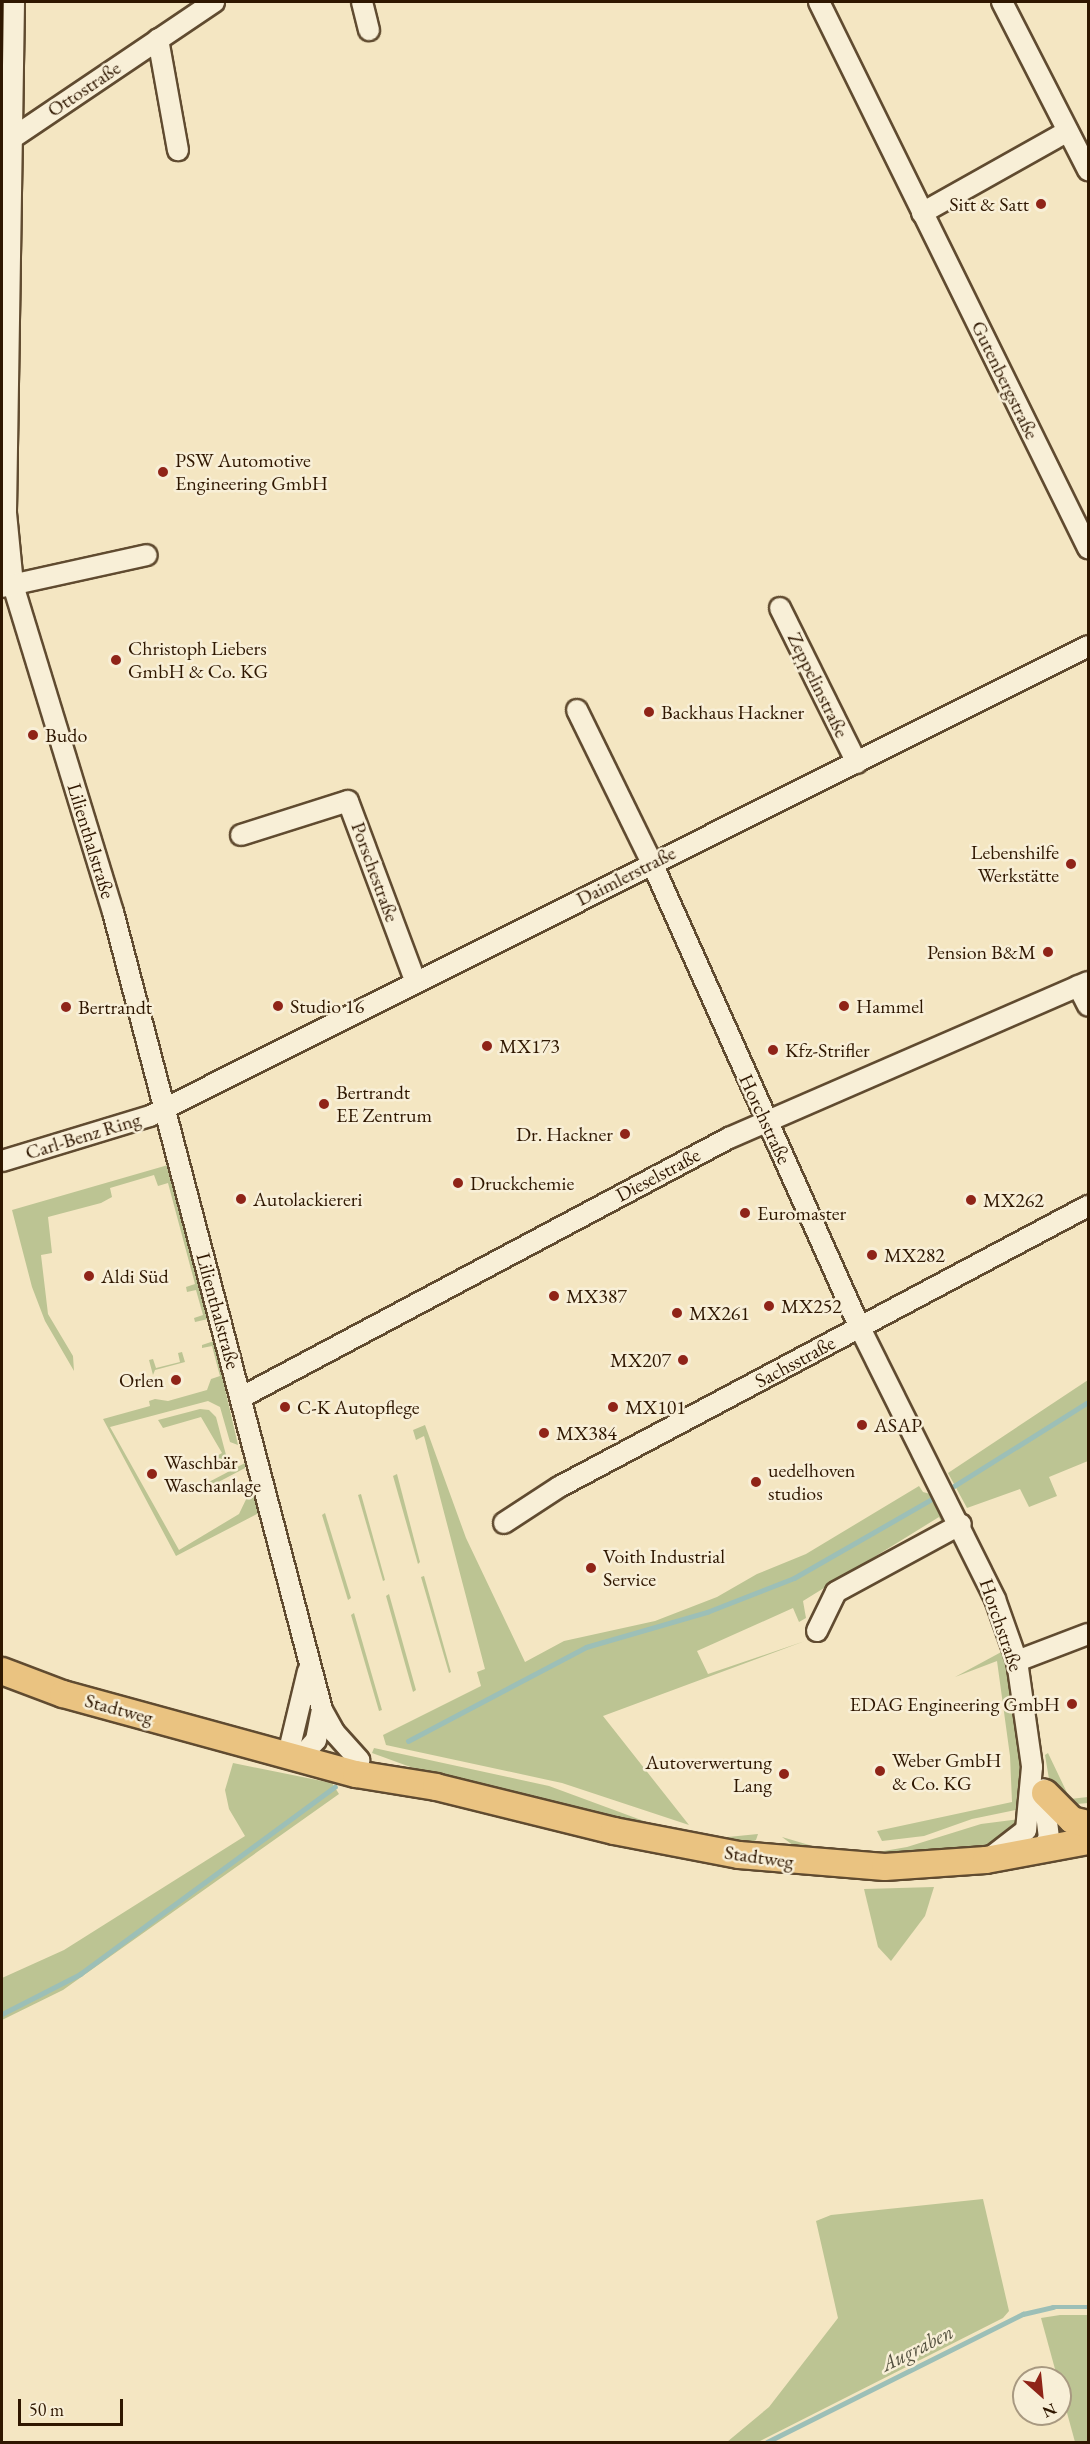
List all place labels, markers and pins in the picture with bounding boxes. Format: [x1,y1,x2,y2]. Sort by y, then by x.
place label: Sitt & Satt [949,192,1029,216]
marker: Sitt & Satt [1034,197,1048,211]
place label: PSW Automotive Engineering GmbH [175,448,328,495]
marker: PSW Automotive Engineering GmbH [156,465,170,479]
place label: Christoph Liebers GmbH & Co. KG [128,636,268,683]
marker: Christoph Liebers GmbH & Co. KG [109,653,123,667]
place label: Backhaus Hackner [661,700,804,724]
marker: Backhaus Hackner [642,705,656,719]
place label: Budo [45,723,87,747]
marker: Budo [26,728,40,742]
place label: Lebenshilfe Werkstätte [971,840,1059,887]
marker: Lebenshilfe Werkstätte [1064,857,1078,871]
place label: Pension B&M [927,940,1036,964]
marker: Pension B&M [1041,945,1055,959]
place label: Studio 16 [290,994,364,1018]
place label: Hammel [856,994,924,1018]
place label: Bertrandt [78,995,152,1019]
marker: Studio 16 [271,999,285,1013]
marker: Hammel [837,999,851,1013]
marker: Bertrandt [59,1000,73,1014]
place label: MX173 [499,1034,560,1058]
place label: Kfz-Strifler [785,1038,870,1062]
marker: MX173 [480,1039,494,1053]
marker: Kfz-Strifler [766,1043,780,1057]
place label: Bertrandt EE Zentrum [336,1080,432,1127]
marker: Bertrandt EE Zentrum [317,1097,331,1111]
place label: Dr. Hackner [516,1122,613,1146]
marker: Dr. Hackner [618,1127,632,1141]
place label: Druckchemie [470,1171,574,1195]
marker: Druckchemie [451,1176,465,1190]
place label: Autolackiereri [253,1187,362,1211]
place label: MX262 [983,1188,1044,1212]
marker: Autolackiereri [234,1192,248,1206]
marker: MX262 [964,1193,978,1207]
place label: Euromaster [757,1201,846,1225]
marker: Euromaster [738,1206,752,1220]
place label: MX282 [884,1243,945,1267]
marker: MX282 [865,1248,879,1262]
place label: Aldi Süd [101,1264,169,1288]
marker: Aldi Süd [82,1269,96,1283]
place label: MX387 [566,1284,627,1308]
marker: MX387 [547,1289,561,1303]
place label: MX252 [781,1294,842,1318]
marker: MX252 [762,1299,776,1313]
place label: MX261 [689,1301,750,1325]
marker: MX261 [670,1306,684,1320]
place label: MX207 [610,1348,671,1372]
marker: MX207 [676,1353,690,1367]
place label: Orlen [119,1368,164,1392]
marker: Orlen [169,1373,183,1387]
place label: C-K Autopflege [297,1395,420,1419]
place label: MX101 [625,1395,686,1419]
marker: C-K Autopflege [278,1400,292,1414]
marker: MX101 [606,1400,620,1414]
place label: ASAP [874,1413,922,1437]
marker: ASAP [855,1418,869,1432]
place label: MX384 [556,1421,617,1445]
marker: MX384 [537,1426,551,1440]
place label: Waschbär Waschanlage [164,1450,261,1497]
place label: uedelhoven studios [768,1458,855,1505]
marker: Waschbär Waschanlage [145,1467,159,1481]
marker: uedelhoven studios [749,1475,763,1489]
place label: Voith Industrial Service [603,1544,725,1591]
marker: Voith Industrial Service [584,1561,598,1575]
place label: EDAG Engineering GmbH [850,1692,1060,1716]
marker: EDAG Engineering GmbH [1065,1697,1079,1711]
place label: Weber GmbH & Co. KG [892,1748,1002,1795]
place label: Autoverwertung Lang [645,1750,772,1797]
marker: Weber GmbH & Co. KG [873,1764,887,1778]
marker: Autoverwertung Lang [777,1767,791,1781]

